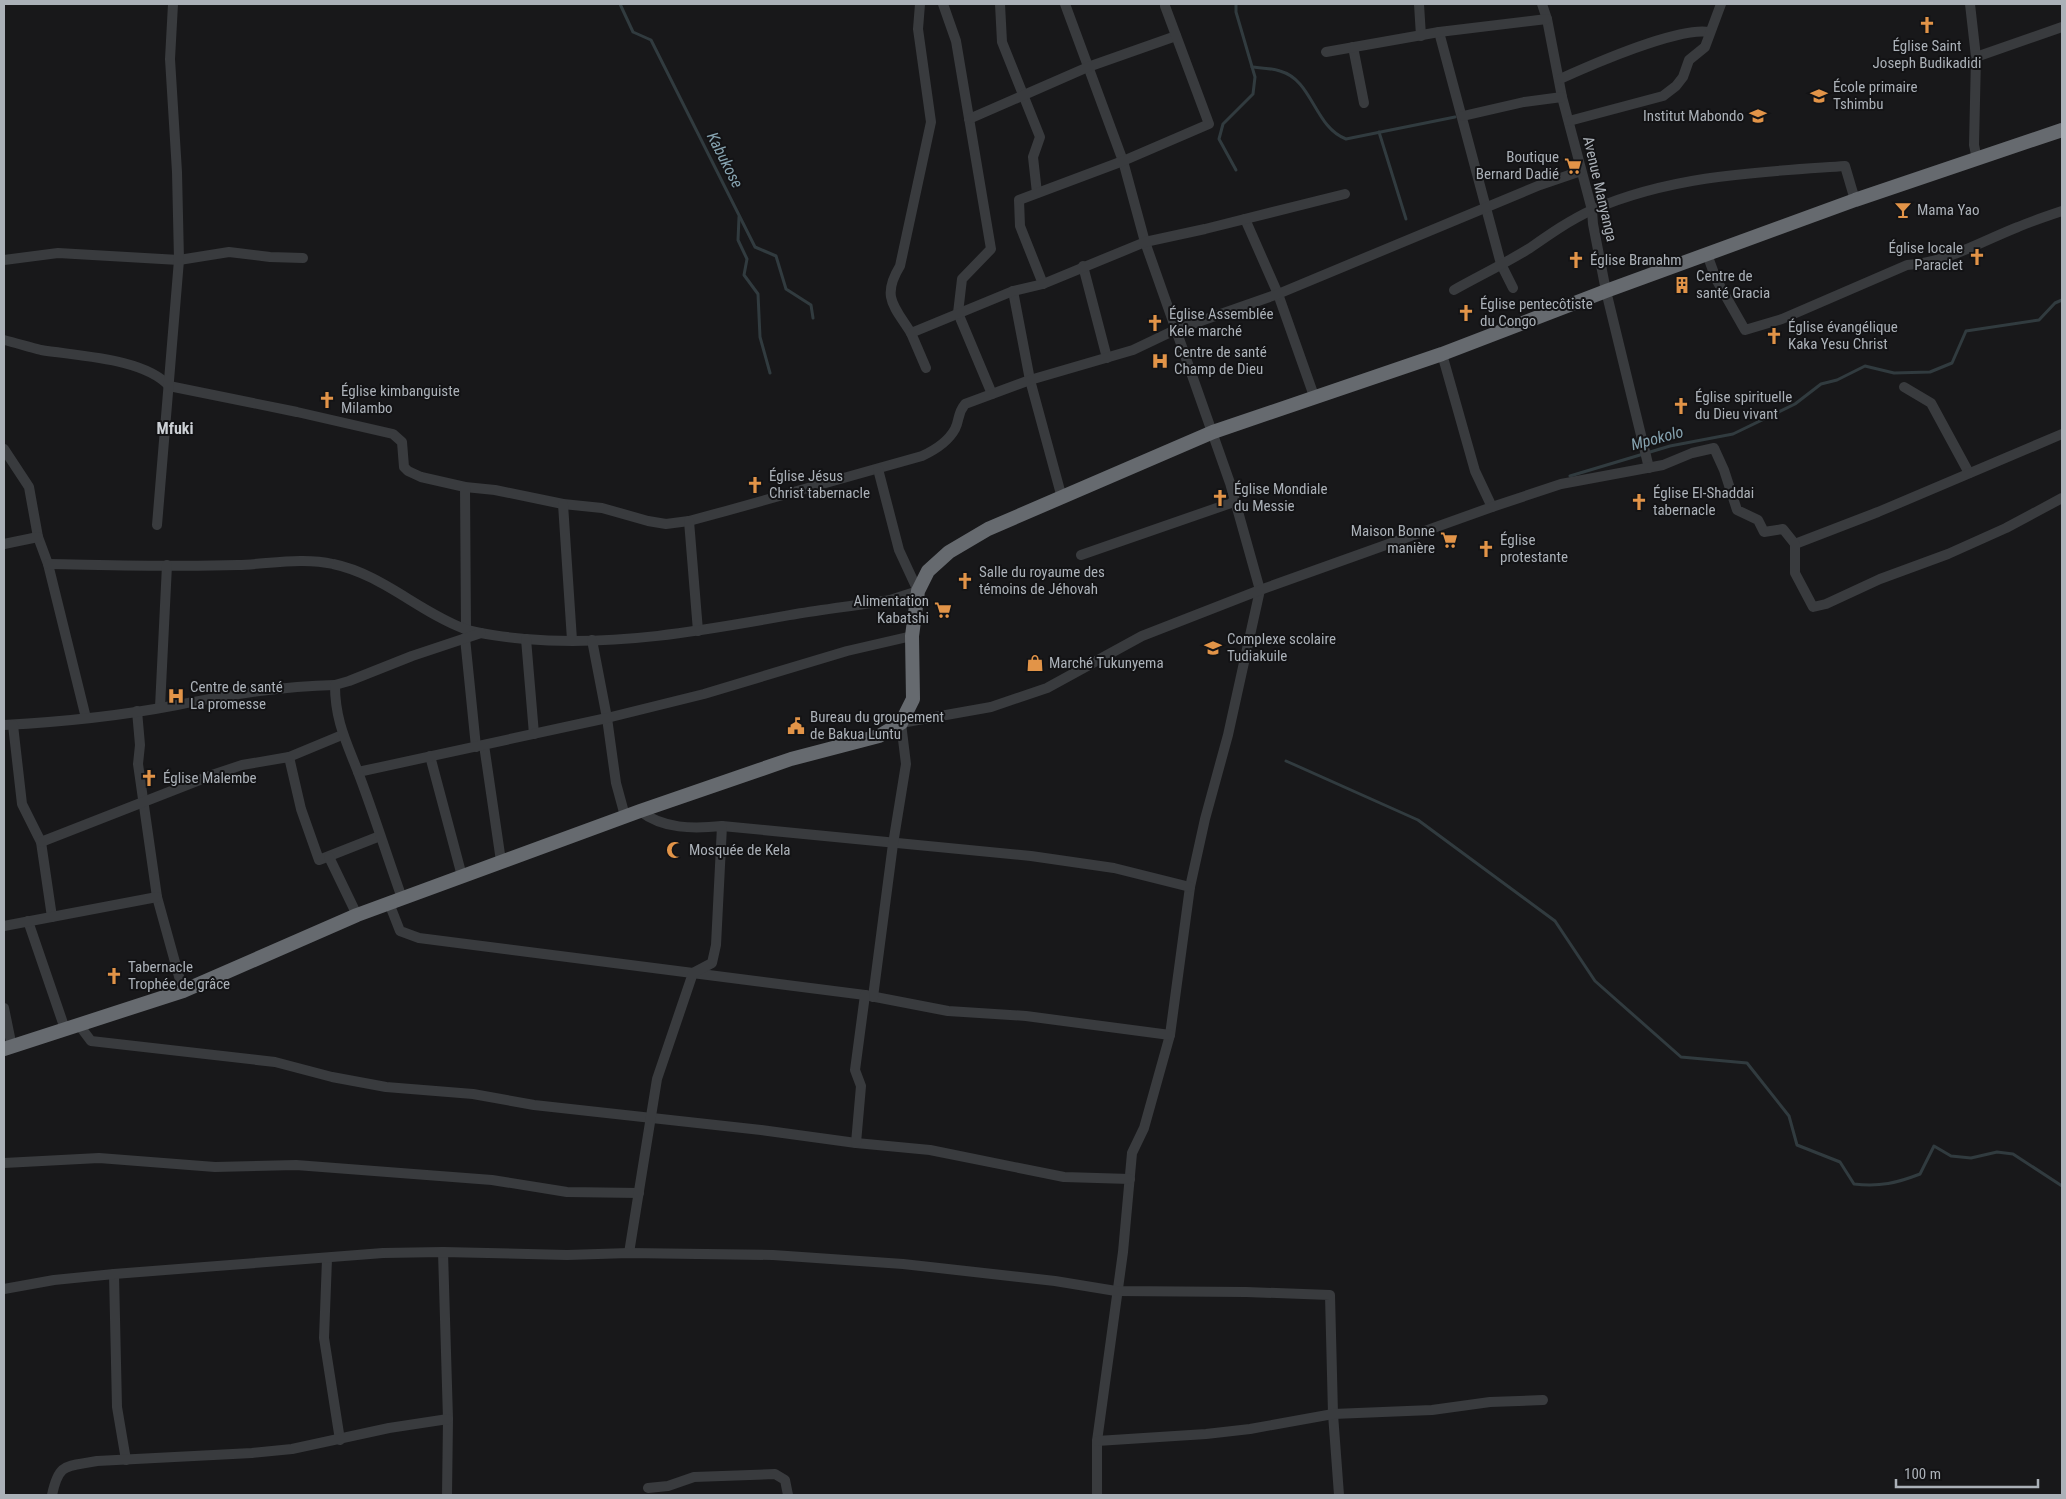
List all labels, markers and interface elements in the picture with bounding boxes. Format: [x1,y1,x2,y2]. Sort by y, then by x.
church icon: Église Saint Joseph Budikadidi [1917,15,1937,35]
place label: Église Saint Joseph Budikadidi [1873,37,1981,72]
place label: École primaire Tshimbu [1833,78,1918,113]
school or university icon: École primaire Tshimbu [1809,86,1829,106]
school or university icon: Institut Mabondo [1748,106,1768,126]
place label: Institut Mabondo [1643,107,1744,125]
water label: Kabukose [703,129,747,191]
street label: Avenue Manyanga [1579,135,1621,243]
place label: Boutique Bernard Dadié [1476,148,1559,183]
supermarket icon: Boutique Bernard Dadié [1563,156,1583,176]
bar icon: Mama Yao [1893,200,1913,220]
place label: Mama Yao [1917,201,1980,219]
place label: Église locale Paraclet [1889,239,1963,274]
church icon: Église locale Paraclet [1967,247,1987,267]
church icon: Église Branahm [1566,250,1586,270]
place label: Église Branahm [1590,251,1682,269]
place label: Centre de santé Gracia [1696,267,1770,302]
building icon: Centre de santé Gracia [1672,275,1692,295]
place label: Église pentecôtiste du Congo [1480,295,1593,330]
church icon: Église pentecôtiste du Congo [1456,303,1476,323]
place label: Église Assemblée Kele marché [1169,305,1273,340]
church icon: Église Assemblée Kele marché [1145,313,1165,333]
place label: Église évangélique Kaka Yesu Christ [1788,318,1898,353]
church icon: Église évangélique Kaka Yesu Christ [1764,326,1784,346]
place label: Centre de santé Champ de Dieu [1174,343,1267,378]
hospital icon: Centre de santé Champ de Dieu [1150,351,1170,371]
place label: Église kimbanguiste Milambo [341,382,460,417]
place label: Église spirituelle du Dieu vivant [1695,388,1792,423]
church icon: Église kimbanguiste Milambo [317,390,337,410]
church icon: Église spirituelle du Dieu vivant [1671,396,1691,416]
district label: Mfuki [157,419,193,438]
water label: Mpokolo [1629,422,1685,454]
place label: Église Jésus Christ tabernacle [769,467,870,502]
church icon: Église Jésus Christ tabernacle [745,475,765,495]
place label: Église Mondiale du Messie [1234,480,1328,515]
place label: Église El-Shaddai tabernacle [1653,484,1754,519]
church icon: Église Mondiale du Messie [1210,488,1230,508]
church icon: Église El-Shaddai tabernacle [1629,492,1649,512]
place label: Maison Bonne manière [1351,522,1435,557]
supermarket icon: Maison Bonne manière [1439,530,1459,550]
place label: Église protestante [1500,531,1568,566]
church icon: Église protestante [1476,539,1496,559]
place label: Salle du royaume des témoins de Jéhovah [979,563,1105,598]
church icon: Salle du royaume des témoins de Jéhovah [955,571,975,591]
place label: Alimentation Kabatshi [854,592,929,627]
supermarket icon: Alimentation Kabatshi [933,600,953,620]
place label: Complexe scolaire Tudiakuile [1227,630,1336,665]
school or university icon: Complexe scolaire Tudiakuile [1203,638,1223,658]
shop icon: Marché Tukunyema [1025,653,1045,673]
place label: Marché Tukunyema [1049,654,1164,672]
place label: Centre de santé La promesse [190,678,283,713]
hospital icon: Centre de santé La promesse [166,686,186,706]
place label: Bureau du groupement de Bakua Luntu [810,708,944,743]
public building icon: Bureau du groupement de Bakua Luntu [786,716,806,736]
church icon: Église Malembe [139,768,159,788]
place label: Église Malembe [163,769,257,787]
mosque icon: Mosquée de Kela [665,840,685,860]
place label: Mosquée de Kela [689,841,791,859]
place label: Tabernacle Trophée de grâce [128,958,230,993]
church icon: Tabernacle Trophée de grâce [104,966,124,986]
scale bar [1896,1456,2038,1488]
text: 100 m [1904,1465,1941,1483]

